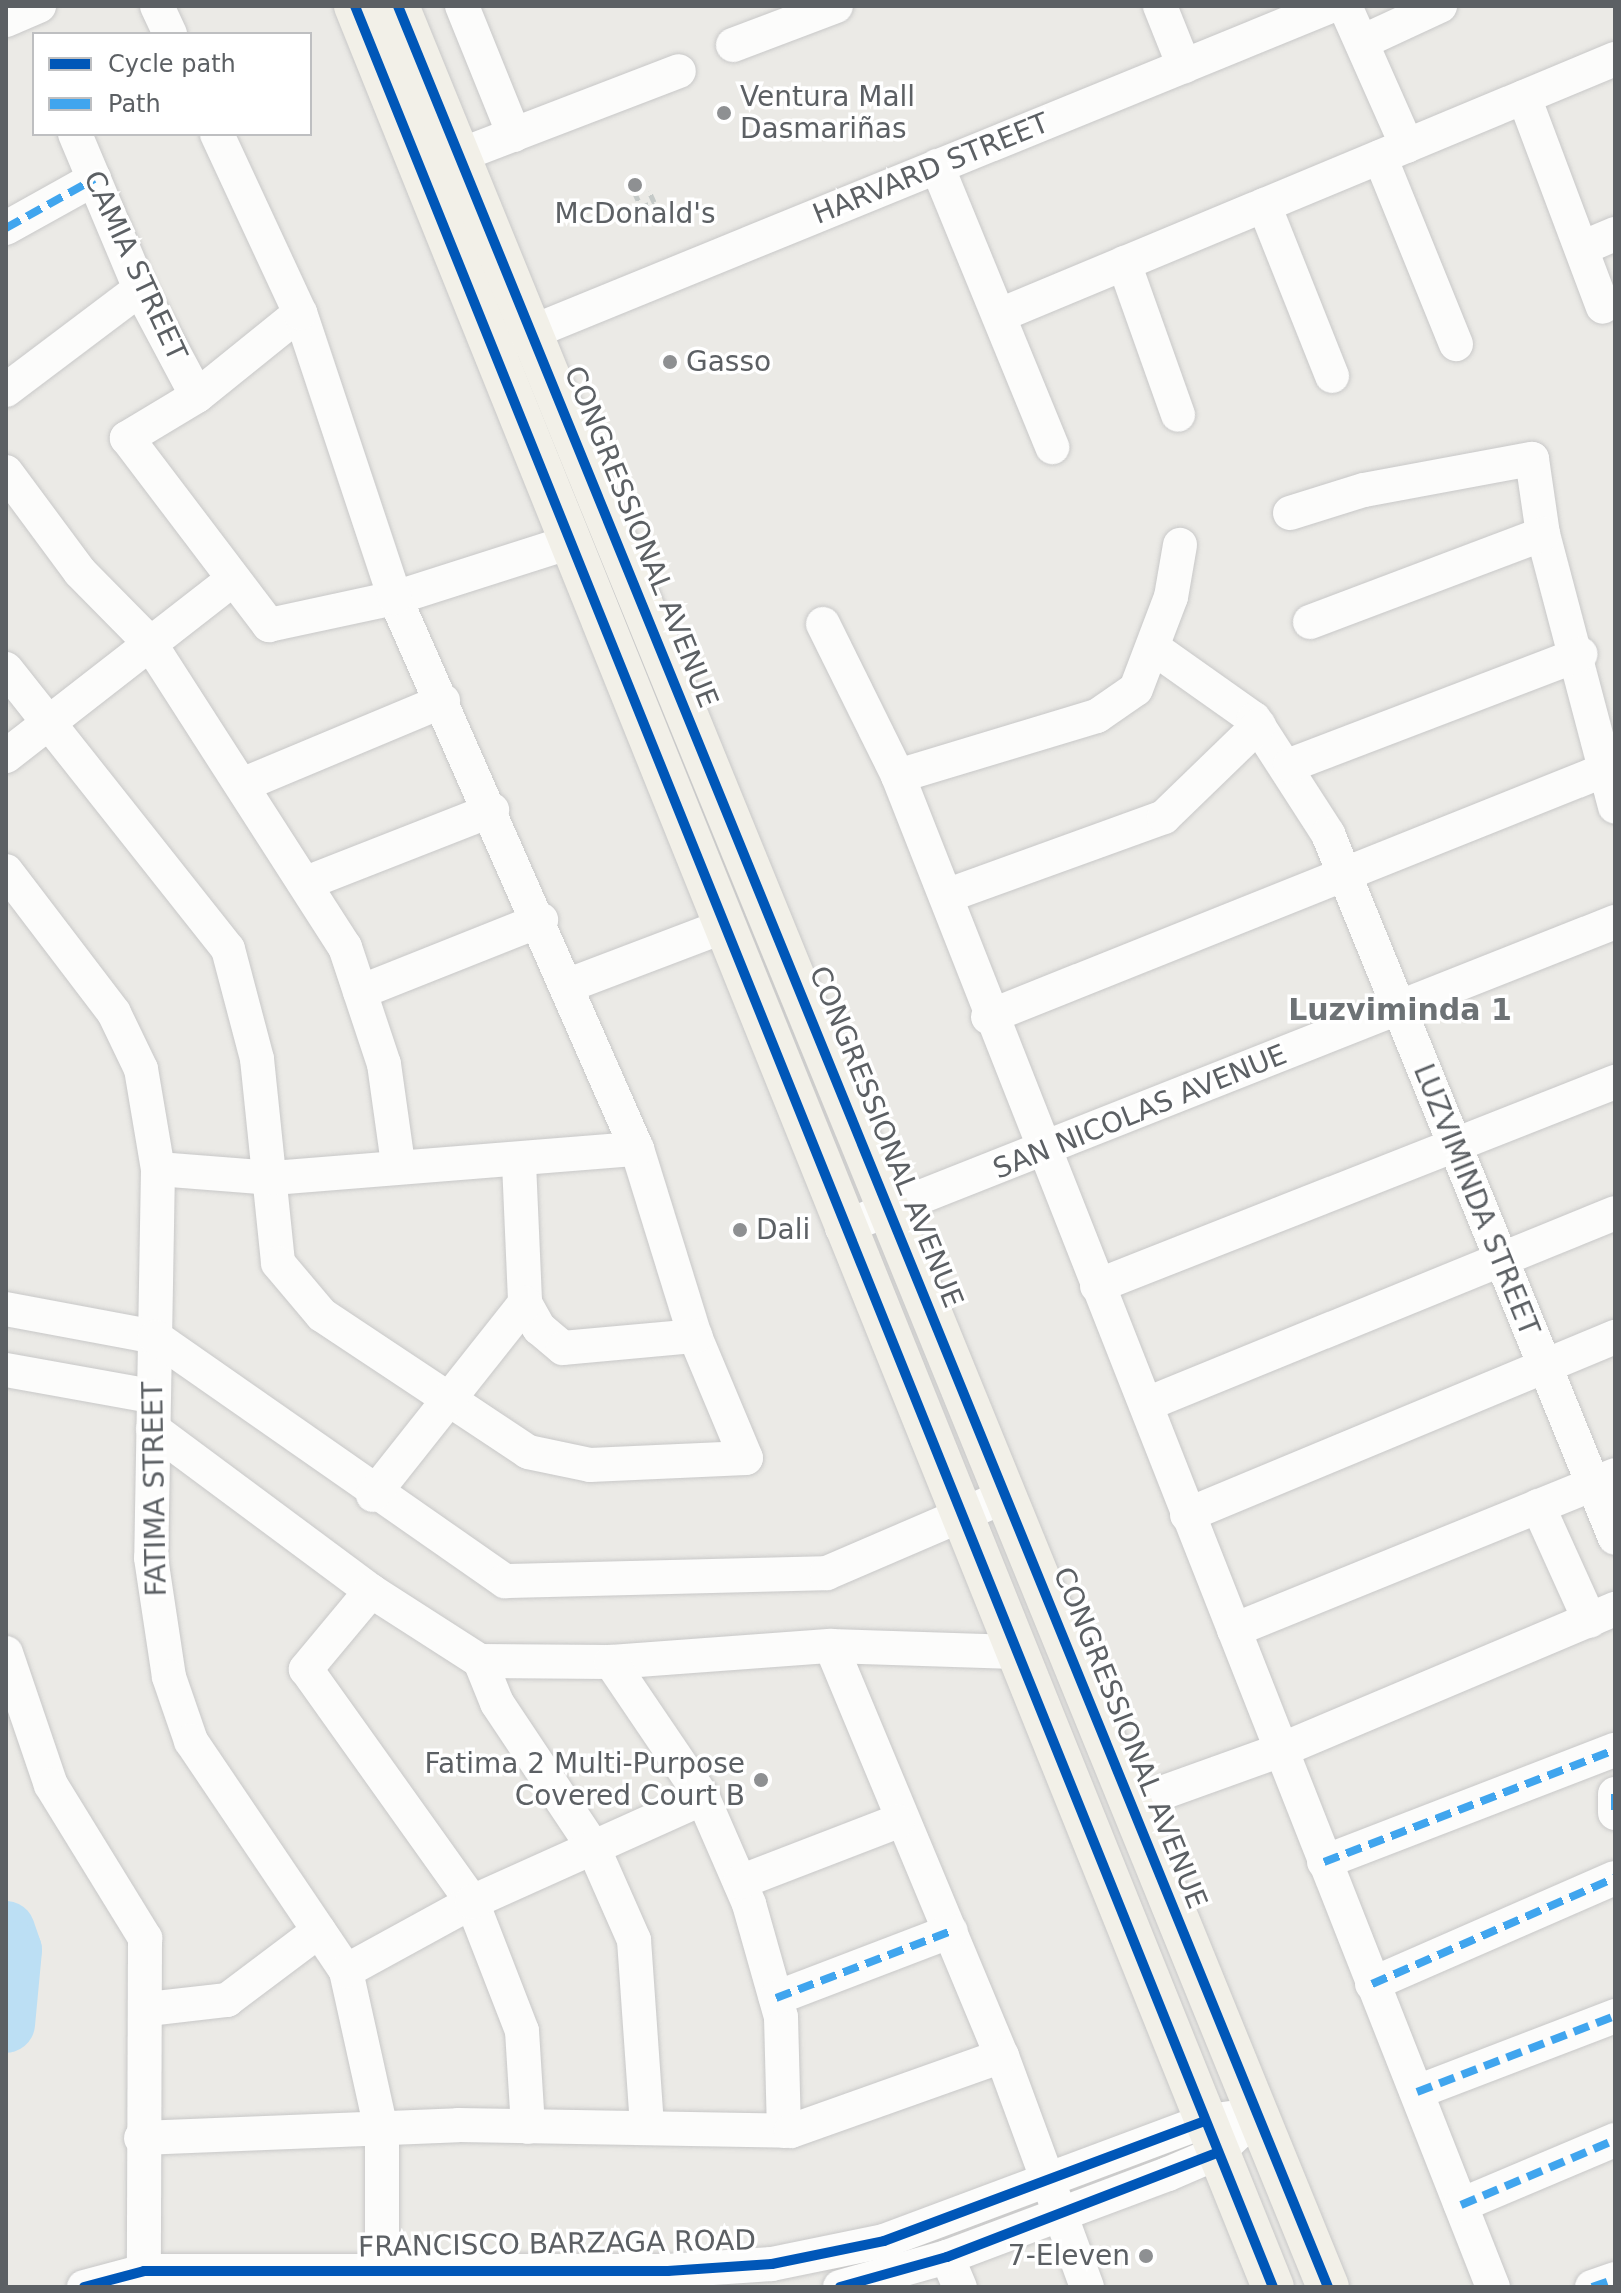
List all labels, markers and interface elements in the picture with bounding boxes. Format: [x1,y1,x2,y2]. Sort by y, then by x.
legend [32,32,312,136]
text: Cycle path [108,50,236,78]
place label: Ventura Mall Dasmariñas [740,80,915,146]
text: Path [108,90,161,118]
marker: Ventura Mall Dasmariñas [715,104,733,122]
street label: HARVARD STREET [808,106,1054,232]
street label: CAMIA STREET [76,166,194,366]
marker: McDonald's [626,176,644,194]
place label: McDonald's [555,197,715,231]
place label: Gasso [686,345,771,379]
marker: Gasso [661,353,679,371]
street label: CONGRESSIONAL AVENUE [557,361,725,713]
street label: CONGRESSIONAL AVENUE [802,961,970,1313]
district label: Luzviminda 1 [1288,992,1512,1028]
street label: SAN NICOLAS AVENUE [988,1038,1292,1186]
street label: LUZVIMINDA STREET [1406,1059,1546,1341]
place label: Dali [756,1213,810,1247]
marker: Dali [731,1221,749,1239]
street label: FATIMA STREET [136,1381,174,1597]
street label: CONGRESSIONAL AVENUE [1046,1562,1214,1914]
place label: Fatima 2 Multi-Purpose Covered Court B [425,1747,745,1813]
marker: Fatima 2 Multi-Purpose Covered Court B [752,1771,770,1789]
street label: FRANCISCO BARZAGA ROAD [358,2224,756,2264]
place label: 7-Eleven [1008,2239,1130,2273]
marker: 7-Eleven [1137,2247,1155,2265]

